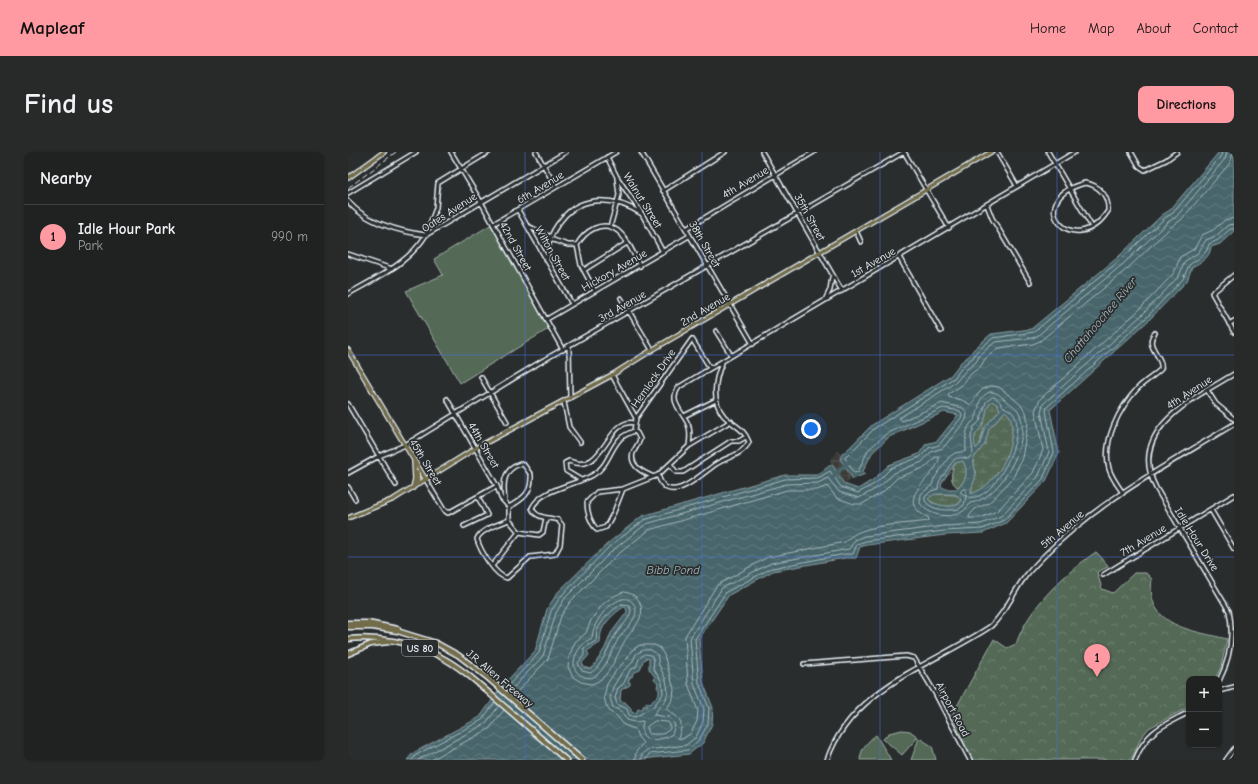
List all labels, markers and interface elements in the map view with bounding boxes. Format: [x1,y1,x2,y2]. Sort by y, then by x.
text: Mapleaf [20,17,84,39]
text: Home [1030,20,1066,37]
text: Map [1088,20,1114,37]
text: About [1136,20,1171,37]
text: Contact [1193,20,1238,37]
button: Directions [1138,86,1234,123]
text: Find us [24,88,113,120]
street label: 4th Avenue [720,163,771,201]
street label: 6th Avenue [515,168,566,206]
text: Nearby [40,169,91,188]
street label: Walnut Street [620,170,665,231]
street label: Oates Avenue [419,190,480,235]
street label: 35th Street [791,191,828,244]
street label: 42nd Street [497,219,535,274]
street label: 38th Street [686,219,723,271]
text: Idle Hour Park [78,220,175,238]
street label: Wilton Street [532,224,573,284]
text: 1 [50,229,56,244]
text: 990 m [271,229,308,244]
text: Park [78,238,103,253]
street label: 1st Avenue [849,244,898,280]
street label: Hickory Avenue [579,246,650,294]
water label: Chattahoochee River [1060,274,1140,365]
street label: 3rd Avenue [596,287,649,325]
street label: 2nd Avenue [678,290,733,329]
street label: Hemlock Drive [628,346,679,410]
street label: 4th Avenue [1164,373,1215,412]
your location [801,419,821,439]
street label: 44th Street [465,420,502,471]
street label: 45th Street [407,437,445,488]
street label: Idle Hour Drive [1172,505,1222,574]
street label: 5th Avenue [1038,507,1087,551]
street label: 7th Avenue [1118,521,1169,559]
water label: Bibb Pond [646,563,700,577]
road number: US 80 [402,640,438,656]
pin: 1 [1084,644,1110,677]
street label: J.R. Allen Freeway [463,647,536,710]
map controls [1186,676,1222,748]
button: + [1186,676,1222,712]
street label: Airport Road [933,680,972,739]
button: − [1186,712,1222,748]

